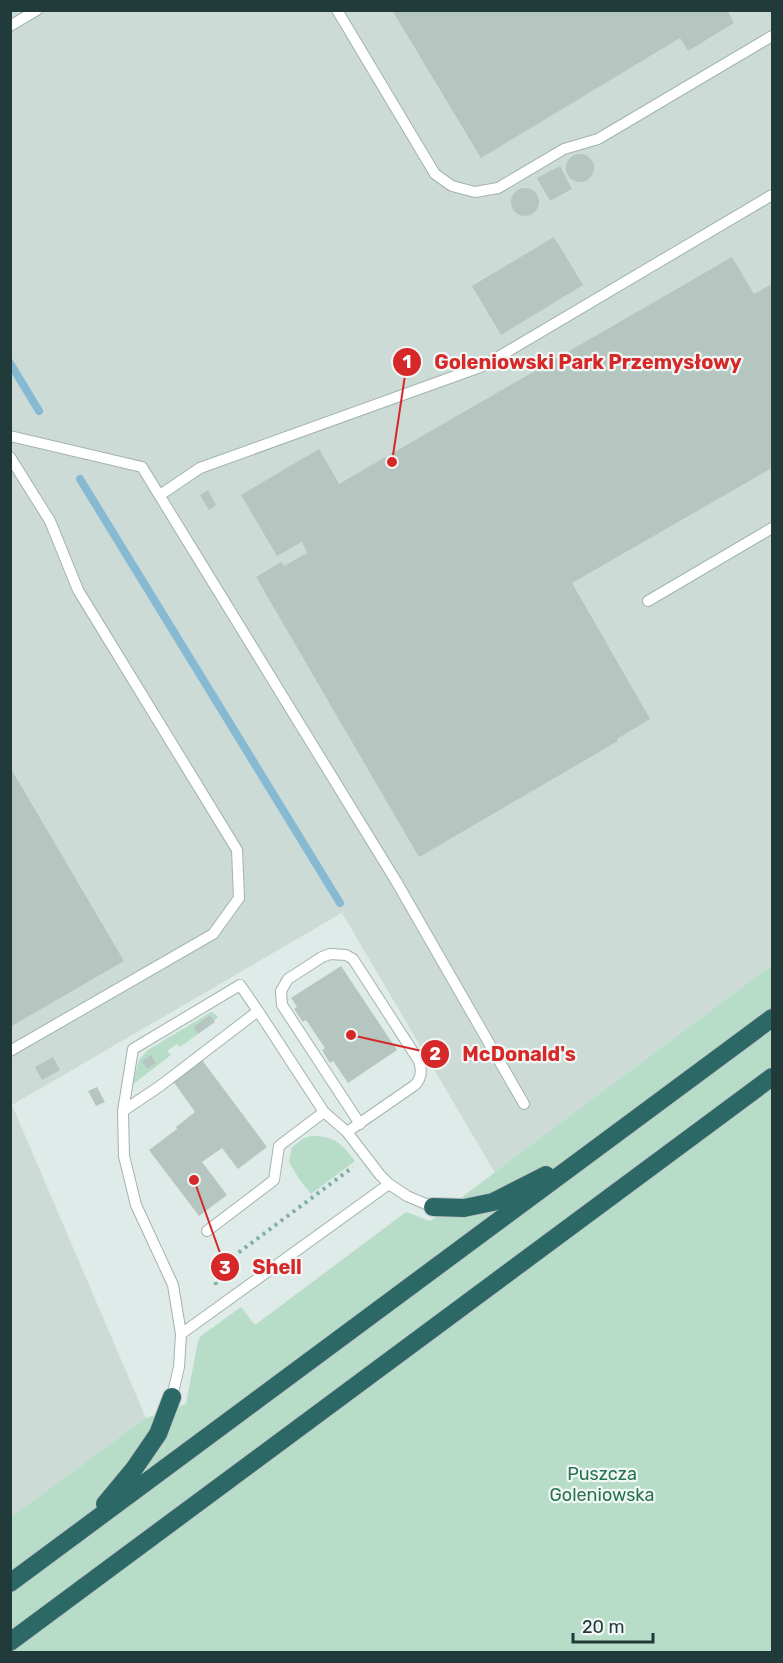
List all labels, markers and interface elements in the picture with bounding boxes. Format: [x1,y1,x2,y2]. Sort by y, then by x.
callout: Goleniowski Park Przemysłowy [392,343,754,381]
text: Goleniowski Park Przemysłowy [434,350,742,374]
text: 1 [403,351,411,373]
callout: McDonald's [420,1035,587,1073]
text: McDonald's [462,1042,576,1066]
text: 2 [429,1043,441,1065]
callout: Shell [210,1248,314,1286]
text: Shell [252,1255,302,1279]
text: 3 [219,1257,231,1279]
park label: Puszcza Goleniowska [550,1463,654,1506]
scale bar [573,1606,652,1644]
text: 20 m [582,1616,624,1638]

